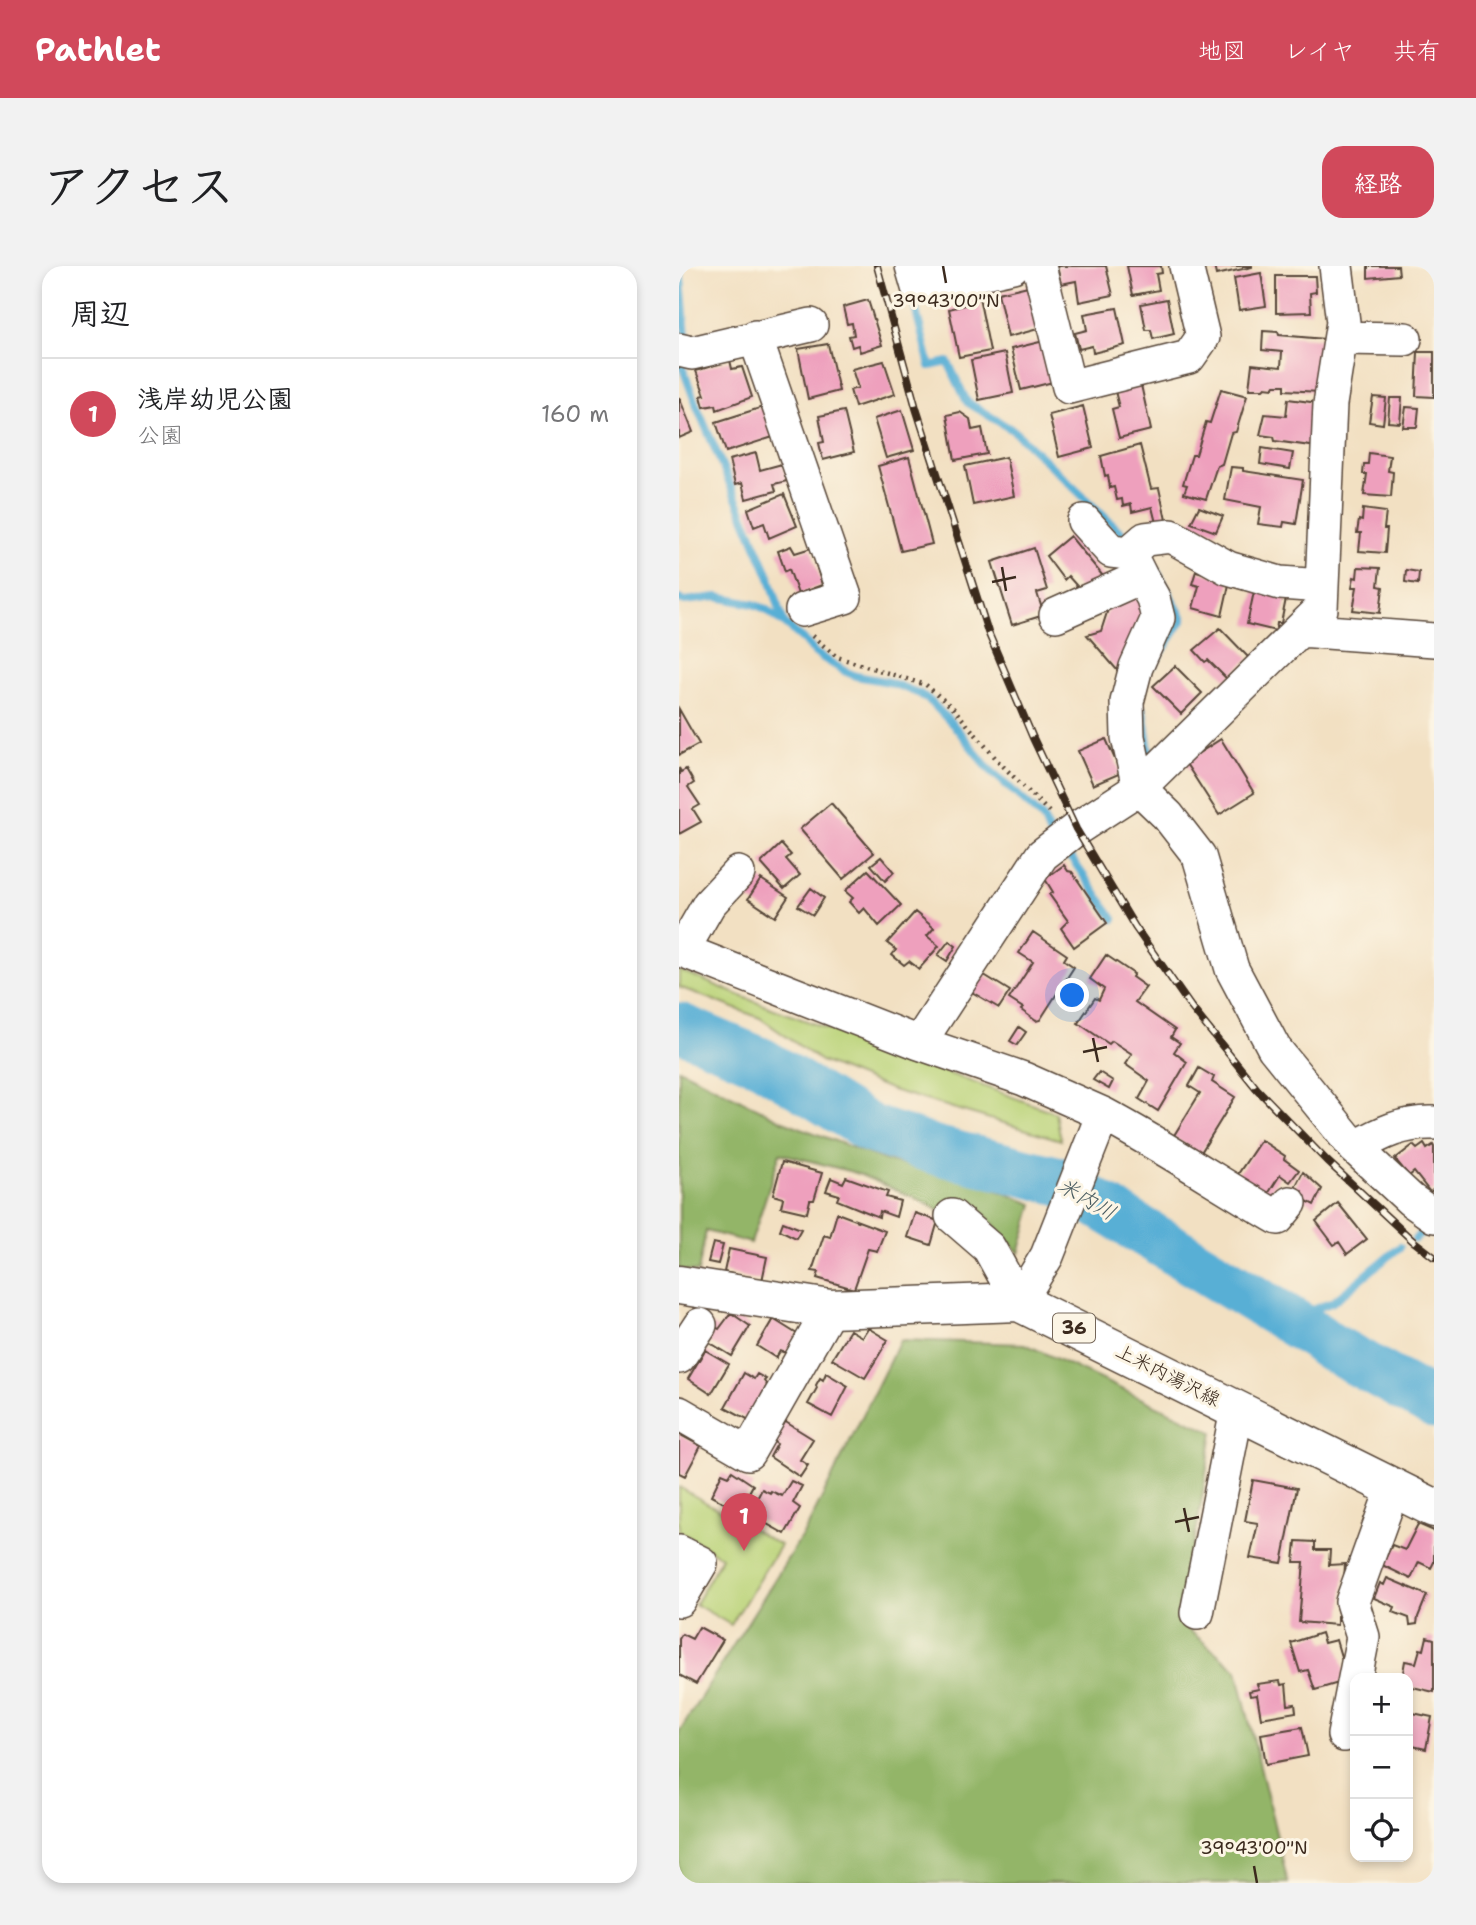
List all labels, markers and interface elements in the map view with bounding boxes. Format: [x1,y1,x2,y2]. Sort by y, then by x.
text: Pathlet [35,27,161,72]
text: 地図 [1198,35,1246,67]
text: レイヤ [1284,35,1355,67]
text: 共有 [1393,35,1441,67]
button: 経路 [1322,146,1434,218]
text: アクセス [42,153,235,219]
text: 39°43'00"N [892,289,1000,313]
text: 周辺 [70,293,130,334]
text: 浅岸幼児公園 [137,381,293,416]
text: 1 [88,399,98,429]
text: 160 m [541,399,609,429]
text: 公園 [137,420,183,450]
your location [1055,978,1089,1012]
water label: 米内川 [1053,1171,1121,1227]
road number: 36 [1053,1314,1095,1343]
street label: 上米内湯沢線 [1112,1338,1224,1412]
pin: 1 [721,1493,767,1551]
map controls [1350,1673,1413,1862]
button: + [1350,1673,1413,1736]
button: − [1350,1736,1413,1799]
button: locate [1350,1799,1413,1862]
text: 39°43'00"N [1200,1836,1308,1860]

